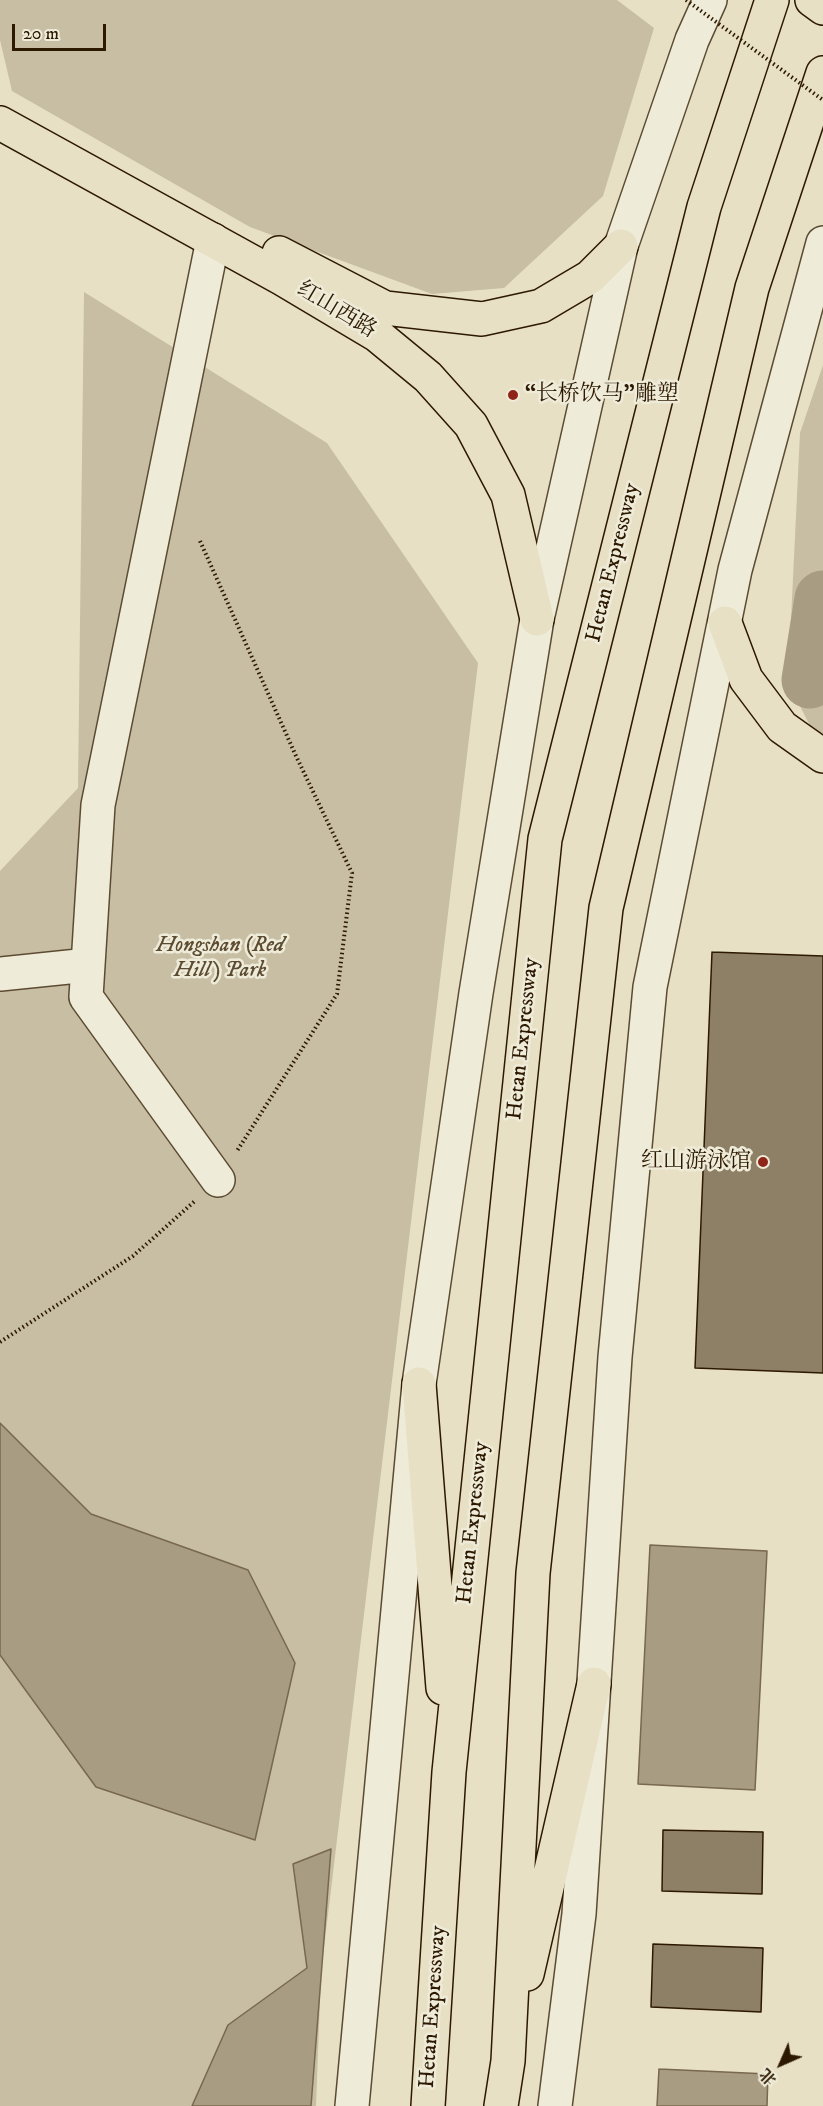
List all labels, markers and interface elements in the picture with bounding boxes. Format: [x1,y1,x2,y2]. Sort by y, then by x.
scale bar [15,12,110,50]
text: 20 m [23,23,59,45]
street label: 红山西路 [291,277,381,345]
place label: “长桥饮马”雕塑 [525,382,679,408]
marker: “长桥饮马”雕塑 [506,388,520,402]
street label: Hetan Expressway [581,481,647,645]
park label: Hongshan (Red Hill) Park [156,933,284,984]
street label: Hetan Expressway [502,957,546,1121]
place label: 红山游泳馆 [641,1149,751,1175]
marker: 红山游泳馆 [756,1155,770,1169]
street label: Hetan Expressway [452,1441,496,1605]
street label: Hetan Expressway [415,1925,453,2089]
north arrow [751,2034,811,2094]
text: 北 [756,2064,781,2089]

